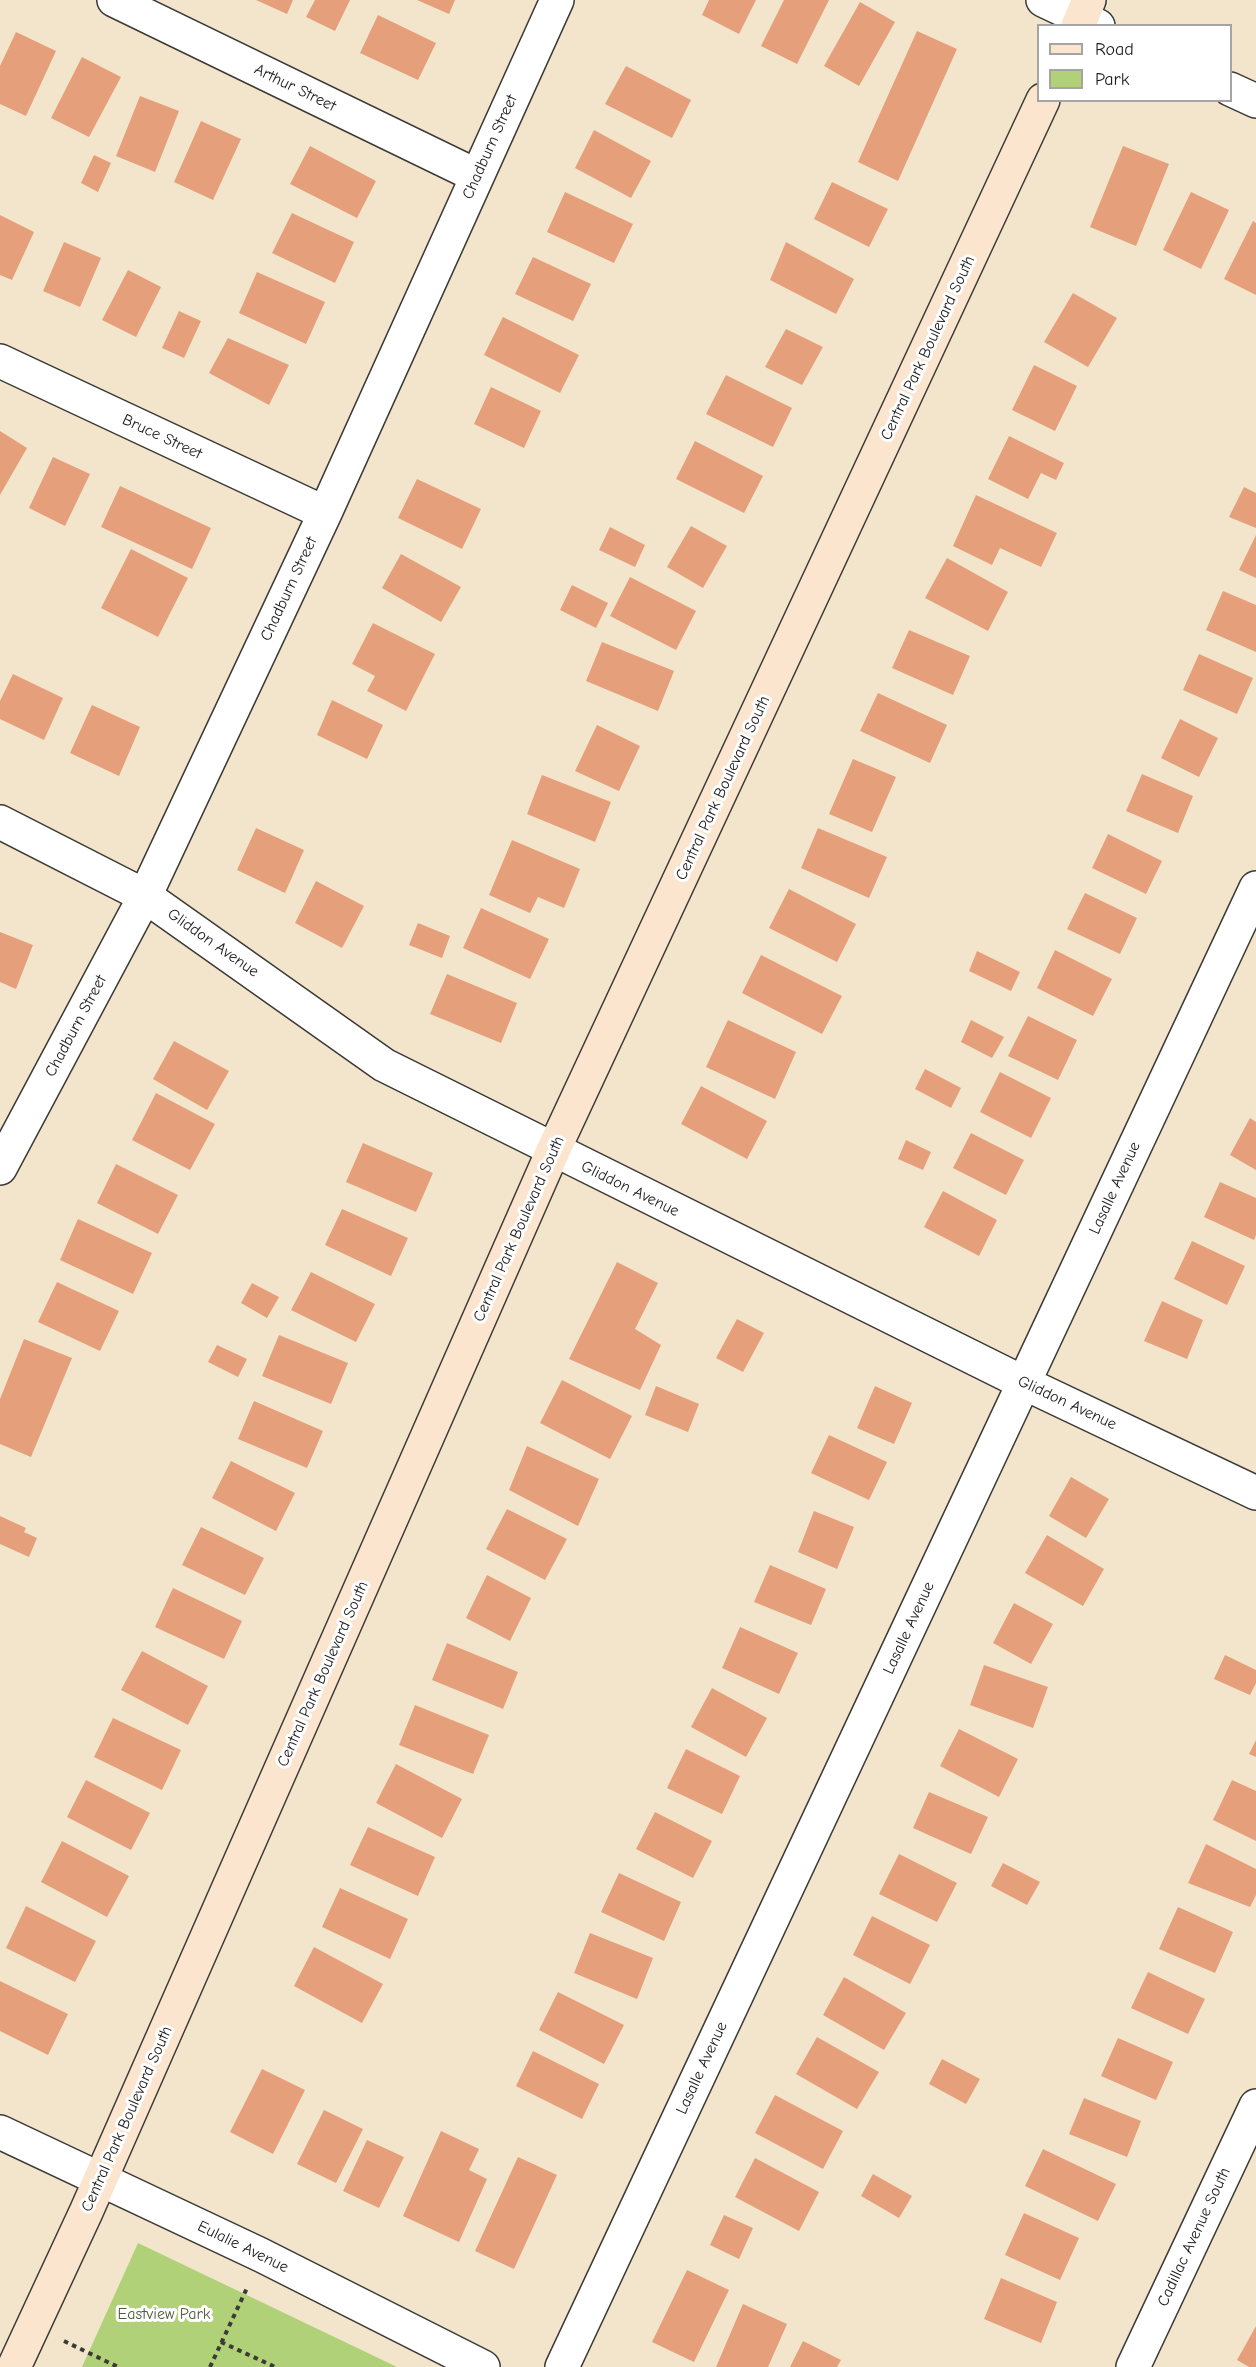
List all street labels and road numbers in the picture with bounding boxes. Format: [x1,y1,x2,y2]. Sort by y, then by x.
street label: Arthur Street [251,60,339,116]
street label: Chadburn Street [458,92,522,202]
street label: Central Park Boulevard South [877,253,979,443]
street label: Bruce Street [119,410,205,464]
street label: Chadburn Street [257,534,321,644]
street label: Central Park Boulevard South [672,693,774,883]
street label: Gliddon Avenue [164,904,262,982]
street label: Chadburn Street [41,972,111,1080]
street label: Central Park Boulevard South [469,1133,569,1325]
street label: Lasalle Avenue [1085,1139,1145,1237]
street label: Gliddon Avenue [578,1157,682,1221]
street label: Gliddon Avenue [1014,1372,1120,1434]
street label: Central Park Boulevard South [273,1578,373,1770]
street label: Lasalle Avenue [879,1579,939,1677]
street label: Lasalle Avenue [672,2019,732,2117]
street label: Central Park Boulevard South [77,2023,177,2215]
street label: Cadillac Avenue South [1153,2164,1235,2310]
street label: Eulalie Avenue [194,2217,292,2277]

